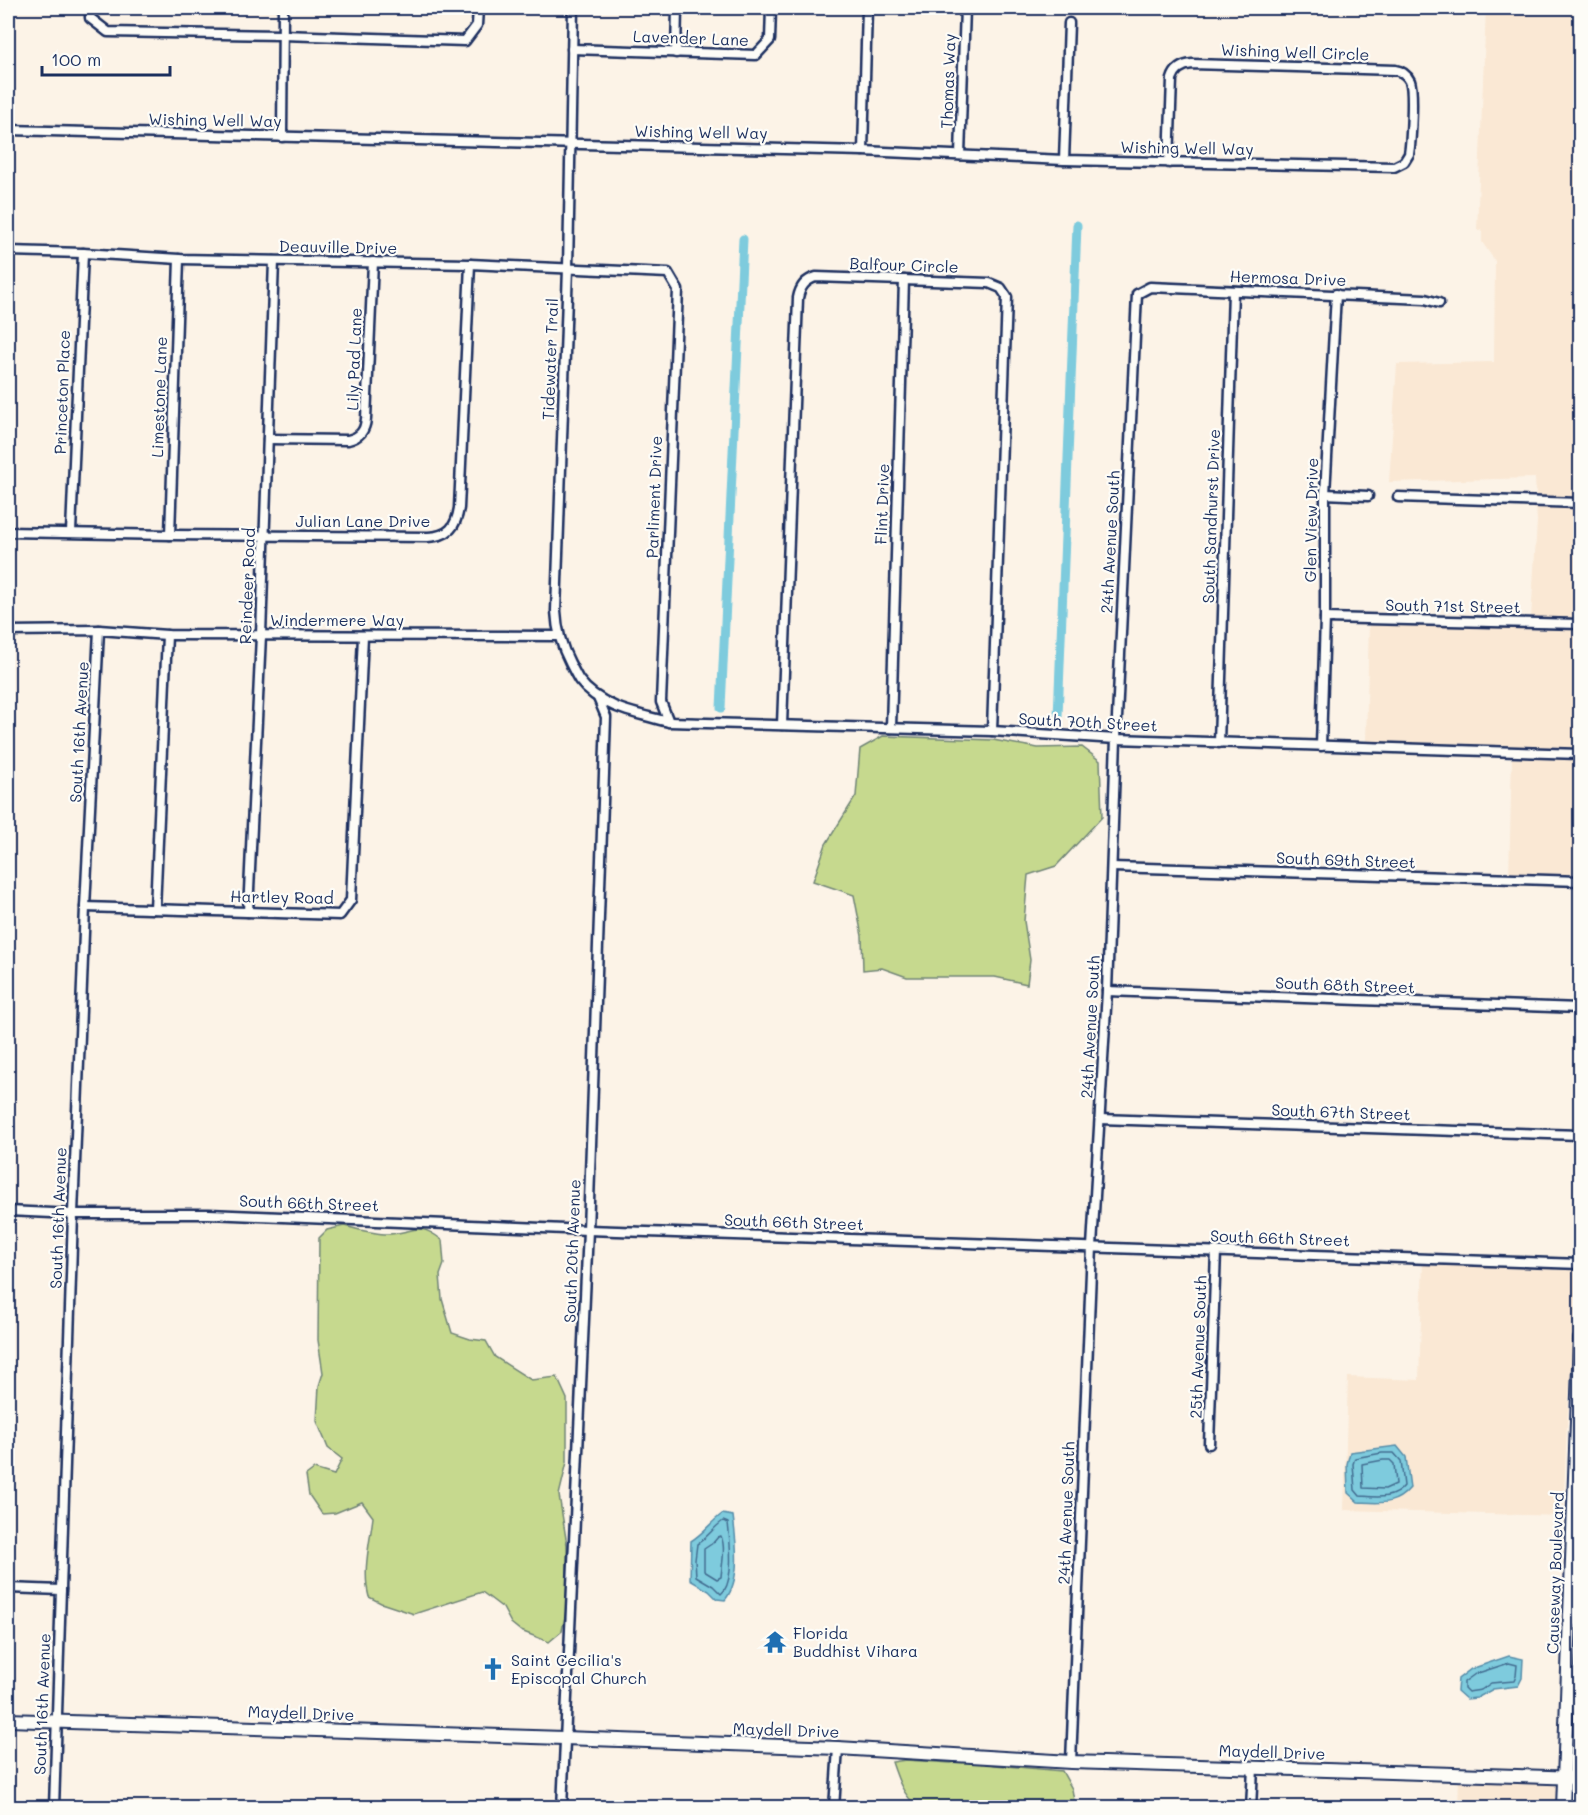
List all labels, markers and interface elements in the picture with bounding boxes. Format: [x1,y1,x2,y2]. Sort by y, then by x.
street label: Lavender Lane [633,25,749,50]
street label: Thomas Way [935,33,960,129]
street label: Wishing Well Circle [1220,38,1370,65]
scale bar [42,39,170,77]
text: 100 m [51,47,101,71]
street label: Wishing Well Way [148,108,282,131]
street label: Wishing Well Way [634,120,768,143]
street label: Wishing Well Way [1120,136,1254,159]
street label: Deauville Drive [279,235,397,258]
street label: Balfour Circle [849,252,959,277]
street label: Hermosa Drive [1229,265,1347,290]
street label: Tidewater Trail [537,298,562,420]
street label: Lily Pad Lane [341,307,366,411]
street label: Princeton Place [49,329,74,455]
street label: Limestone Lane [146,336,171,458]
street label: South Sandhurst Drive [1197,428,1224,604]
street label: Parliment Drive [641,435,666,559]
street label: Glen View Drive [1299,457,1322,583]
street label: Flint Drive [870,463,893,545]
street label: 24th Avenue South [1095,470,1124,614]
street label: Julian Lane Drive [296,510,430,531]
street label: Reindeer Road [234,527,259,645]
street label: South 71st Street [1385,594,1521,617]
street label: Windermere Way [270,609,404,630]
street label: South 16th Avenue [64,661,93,803]
street label: South 70th Street [1018,707,1158,736]
street label: South 69th Street [1276,847,1416,872]
street label: Hartley Road [230,885,334,908]
street label: 24th Avenue South [1075,955,1104,1099]
street label: South 68th Street [1275,972,1415,997]
street label: South 67th Street [1271,1099,1411,1124]
street label: South 16th Avenue [45,1147,70,1289]
street label: South 20th Avenue [558,1179,585,1323]
street label: South 66th Street [239,1190,379,1215]
street label: South 66th Street [724,1209,864,1234]
street label: South 66th Street [1210,1225,1350,1250]
street label: 25th Avenue South [1185,1275,1210,1419]
street label: 24th Avenue South [1053,1441,1078,1585]
street label: Causeway Boulevard [1541,1491,1568,1654]
place label: Florida Buddhist Vihara [793,1622,918,1661]
temple icon: Florida Buddhist Vihara [762,1629,788,1655]
street label: South 16th Avenue [29,1633,54,1775]
place label: Saint Cecilia's Episcopal Church [511,1649,646,1688]
church icon: Saint Cecilia's Episcopal Church [480,1656,506,1682]
street label: Maydell Drive [247,1700,355,1725]
street label: Maydell Drive [732,1717,840,1742]
street label: Maydell Drive [1218,1739,1326,1764]

